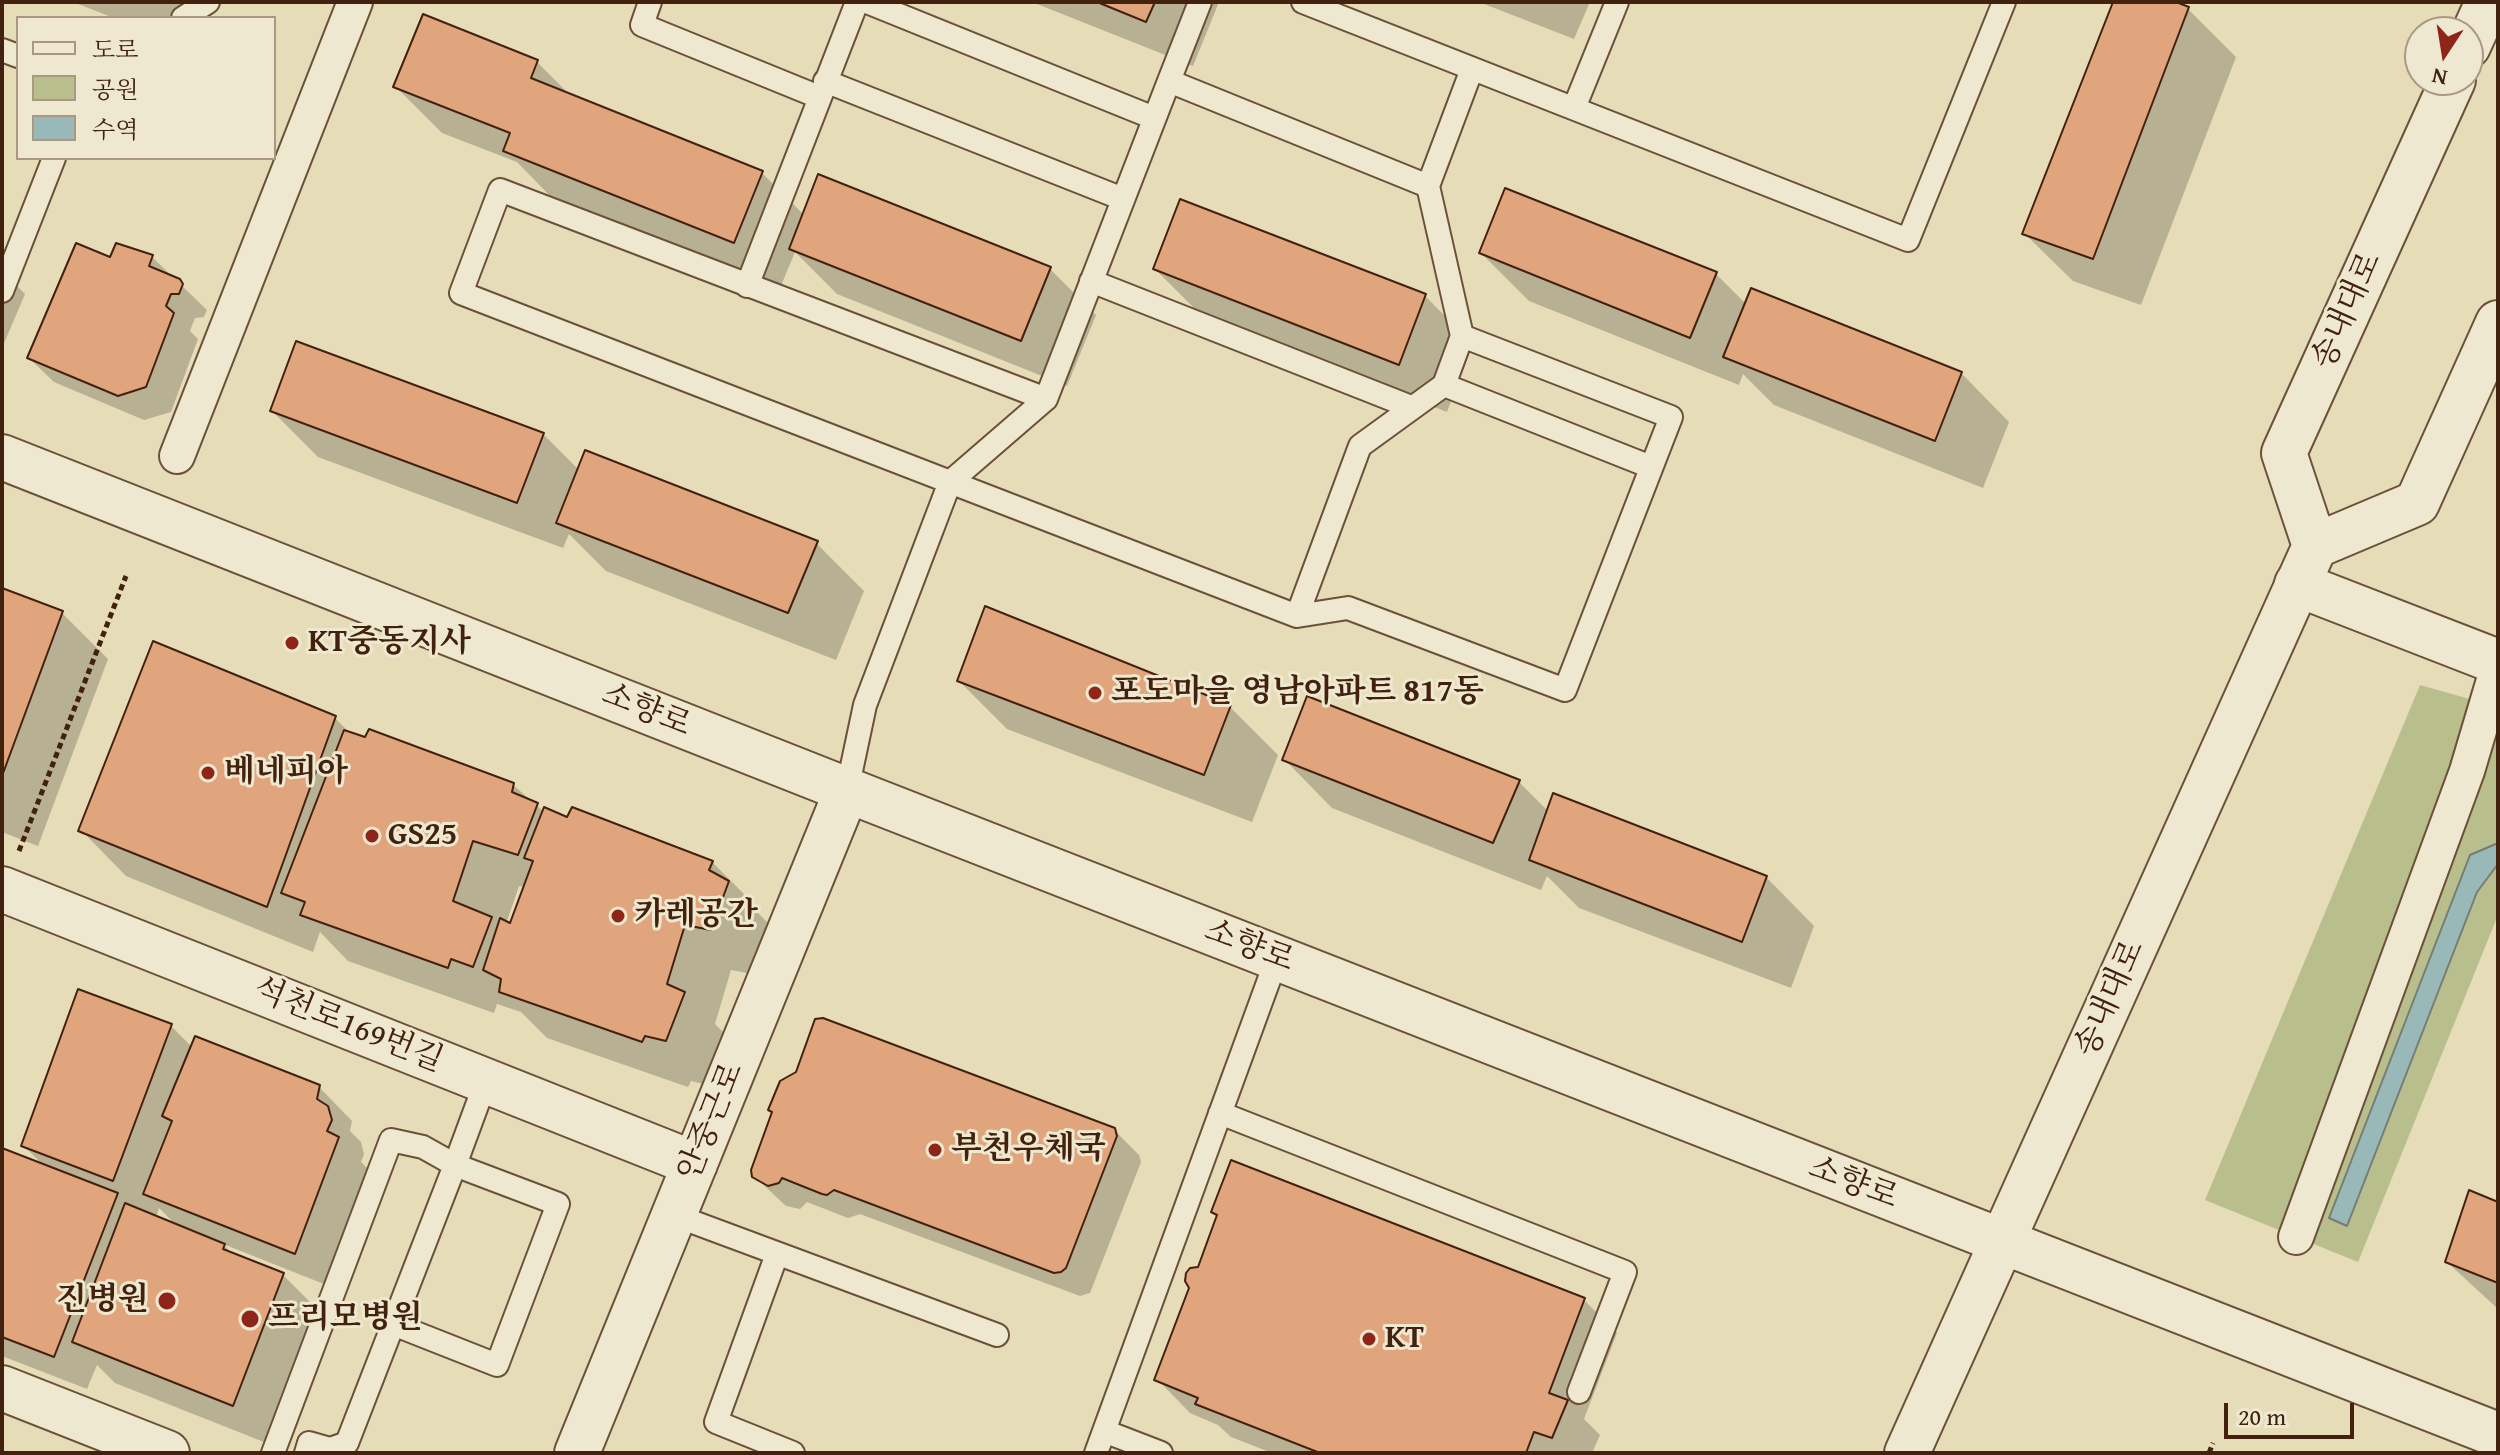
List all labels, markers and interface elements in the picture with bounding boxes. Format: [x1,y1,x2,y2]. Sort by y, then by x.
legend [16,16,276,160]
north arrow [2404,16,2484,96]
text: 도로 [92,32,138,67]
text: N [2429,60,2450,95]
text: 공원 [92,72,138,107]
text: 수역 [92,112,138,147]
street label: 송내대로 [2305,247,2391,375]
place label: KT중동지사 [308,624,471,662]
marker: KT중동지사 [283,634,301,652]
place label: 포도마을 영남아파트 817동 [1111,674,1484,712]
street label: 소향로 [596,676,696,746]
marker: 포도마을 영남아파트 817동 [1086,684,1104,702]
place label: 베네피아 [224,754,348,792]
marker: 베네피아 [199,764,217,782]
place label: GS25 [388,817,457,855]
marker: GS25 [363,827,381,845]
place label: 카레공간 [634,897,758,935]
marker: 카레공간 [609,907,627,925]
street label: 소향로 [1199,912,1299,982]
street label: 송내대로 [2068,935,2154,1063]
street label: 석천로169번길 [248,971,448,1081]
street label: 안중근로 [671,1057,753,1187]
place label: 부천우체국 [951,1131,1106,1169]
marker: 부천우체국 [926,1141,944,1159]
street label: 소향로 [1803,1149,1903,1219]
place label: 진병원 [56,1282,149,1320]
marker: 진병원 [156,1290,178,1312]
place label: 프리모병원 [268,1300,423,1338]
marker: 프리모병원 [239,1308,261,1330]
place label: KT [1385,1320,1424,1358]
marker: KT [1360,1330,1378,1348]
scale bar [2228,1387,2358,1437]
text: 20 m [2238,1399,2286,1434]

